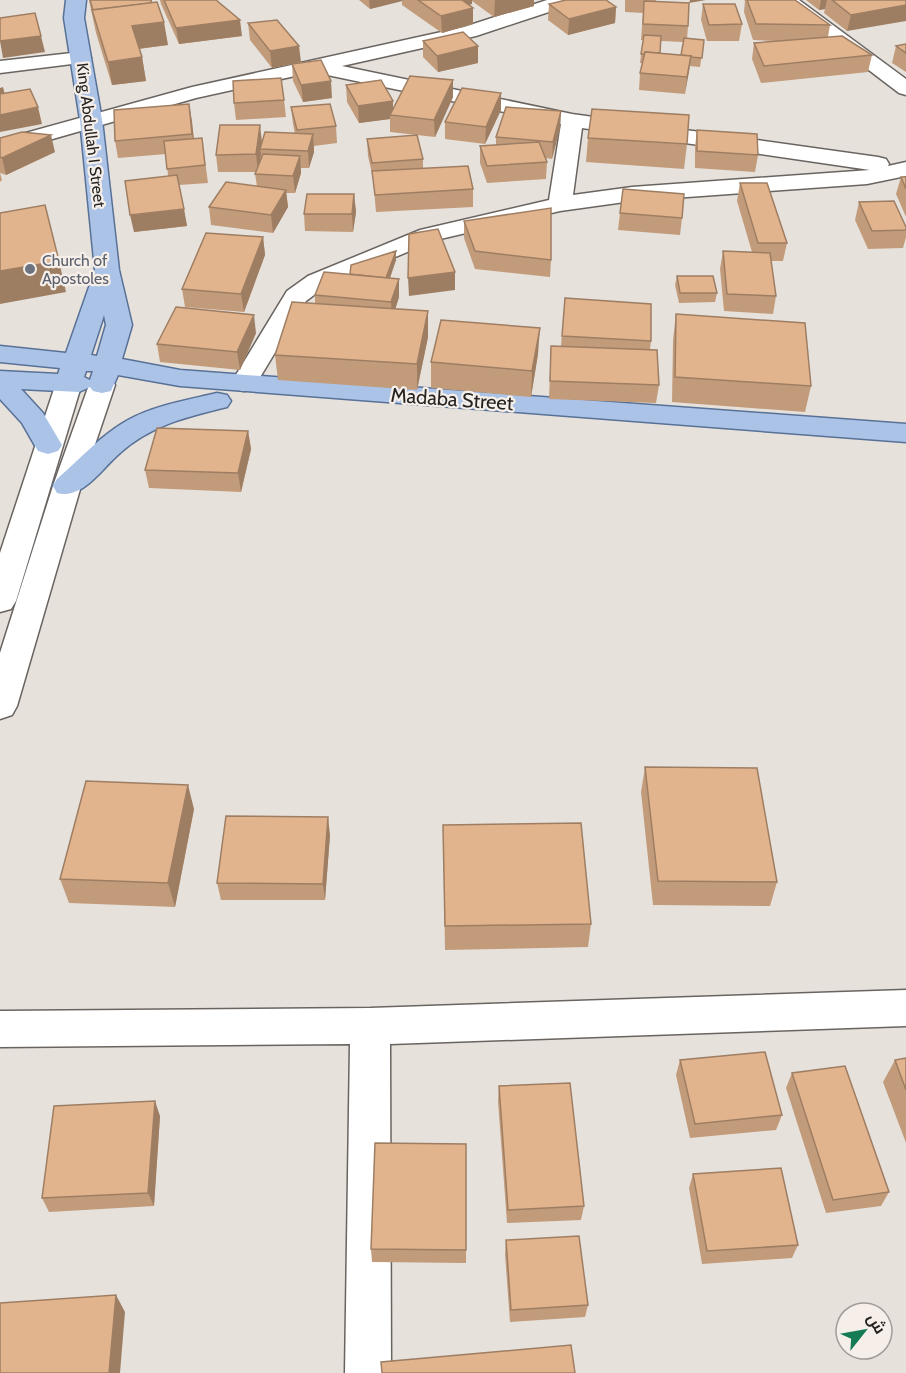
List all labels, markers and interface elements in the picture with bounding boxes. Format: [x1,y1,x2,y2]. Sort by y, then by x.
street label: King Abdullah I Street [73,62,109,209]
place label: Church of Apostoles [42,251,109,288]
marker: Church of Apostoles [23,262,37,276]
street label: Madaba Street [390,383,514,415]
north arrow [834,1301,894,1361]
text: ش [863,1310,890,1337]

